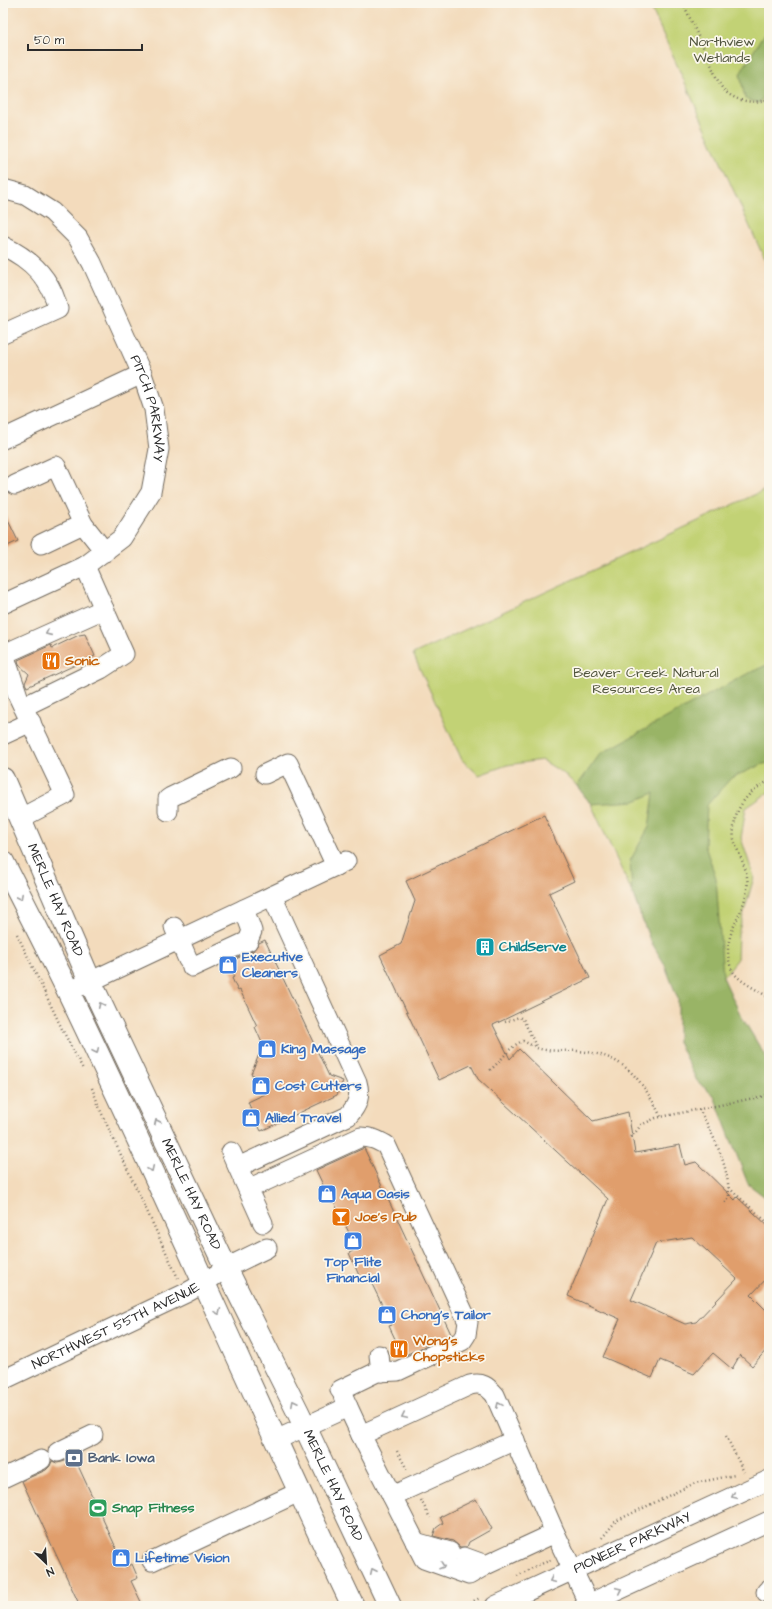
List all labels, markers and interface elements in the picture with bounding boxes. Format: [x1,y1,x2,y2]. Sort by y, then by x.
scale bar [28,26,142,52]
text: 50 m [34,32,65,49]
park label: Northview Wetlands [689,32,755,68]
street label: PITCH PARKWAY [125,352,170,464]
one-way arrow [45,628,52,636]
restaurant icon: Sonic [40,650,62,672]
place label: Sonic [64,651,100,671]
park label: Beaver Creek Natural Resources Area [573,663,719,699]
street label: MERLE HAY ROAD [22,841,88,960]
one-way arrow [16,892,23,900]
building icon: ChildServe [474,936,496,958]
place label: ChildServe [499,937,567,957]
place label: Executive Cleaners [242,947,303,983]
shop icon: Executive Cleaners [217,954,239,976]
one-way arrow [98,1001,106,1009]
shop icon: King Massage [256,1038,278,1060]
place label: King Massage [281,1039,367,1060]
one-way arrow [91,1047,99,1055]
shop icon: Cost Cutters [250,1075,272,1097]
place label: Cost Cutters [275,1076,362,1096]
shop icon: Allied Travel [240,1107,262,1129]
place label: Allied Travel [265,1108,342,1128]
one-way arrow [154,1119,162,1127]
street label: MERLE HAY ROAD [156,1135,226,1253]
one-way arrow [146,1165,154,1172]
shop icon: Aqua Oasis [316,1183,338,1205]
place label: Aqua Oasis [341,1184,410,1204]
bar icon: Joe's Pub [330,1206,352,1228]
place label: Joe's Pub [354,1207,417,1227]
shop icon: Top Flite Financial [342,1230,364,1252]
place label: Top Flite Financial [323,1252,382,1288]
street label: NORTHWEST 55TH AVENUE [29,1277,204,1375]
shop icon: Chong's Tailor [376,1304,398,1326]
place label: Chong's Tailor [401,1305,491,1326]
one-way arrow [213,1309,221,1316]
place label: Wong's Chopsticks [412,1331,485,1367]
restaurant icon: Wong's Chopsticks [388,1338,410,1360]
one-way arrow [291,1399,299,1407]
one-way arrow [496,1401,504,1409]
one-way arrow [401,1411,408,1419]
street label: MERLE HAY ROAD [298,1426,368,1545]
bank icon: Bank Iowa [63,1447,85,1469]
place label: Bank Iowa [88,1448,156,1468]
one-way arrow [730,1491,738,1499]
sports icon: Snap Fitness [87,1497,109,1519]
place label: Snap Fitness [111,1498,195,1518]
street label: PIONEER PARKWAY [570,1507,695,1579]
north arrow [26,1543,66,1583]
shop icon: Lifetime Vision [110,1547,132,1569]
place label: Lifetime Vision [135,1548,229,1568]
one-way arrow [439,1561,446,1569]
text: N [44,1563,56,1580]
one-way arrow [370,1567,378,1575]
one-way arrow [549,1575,556,1583]
one-way arrow [615,1587,622,1595]

